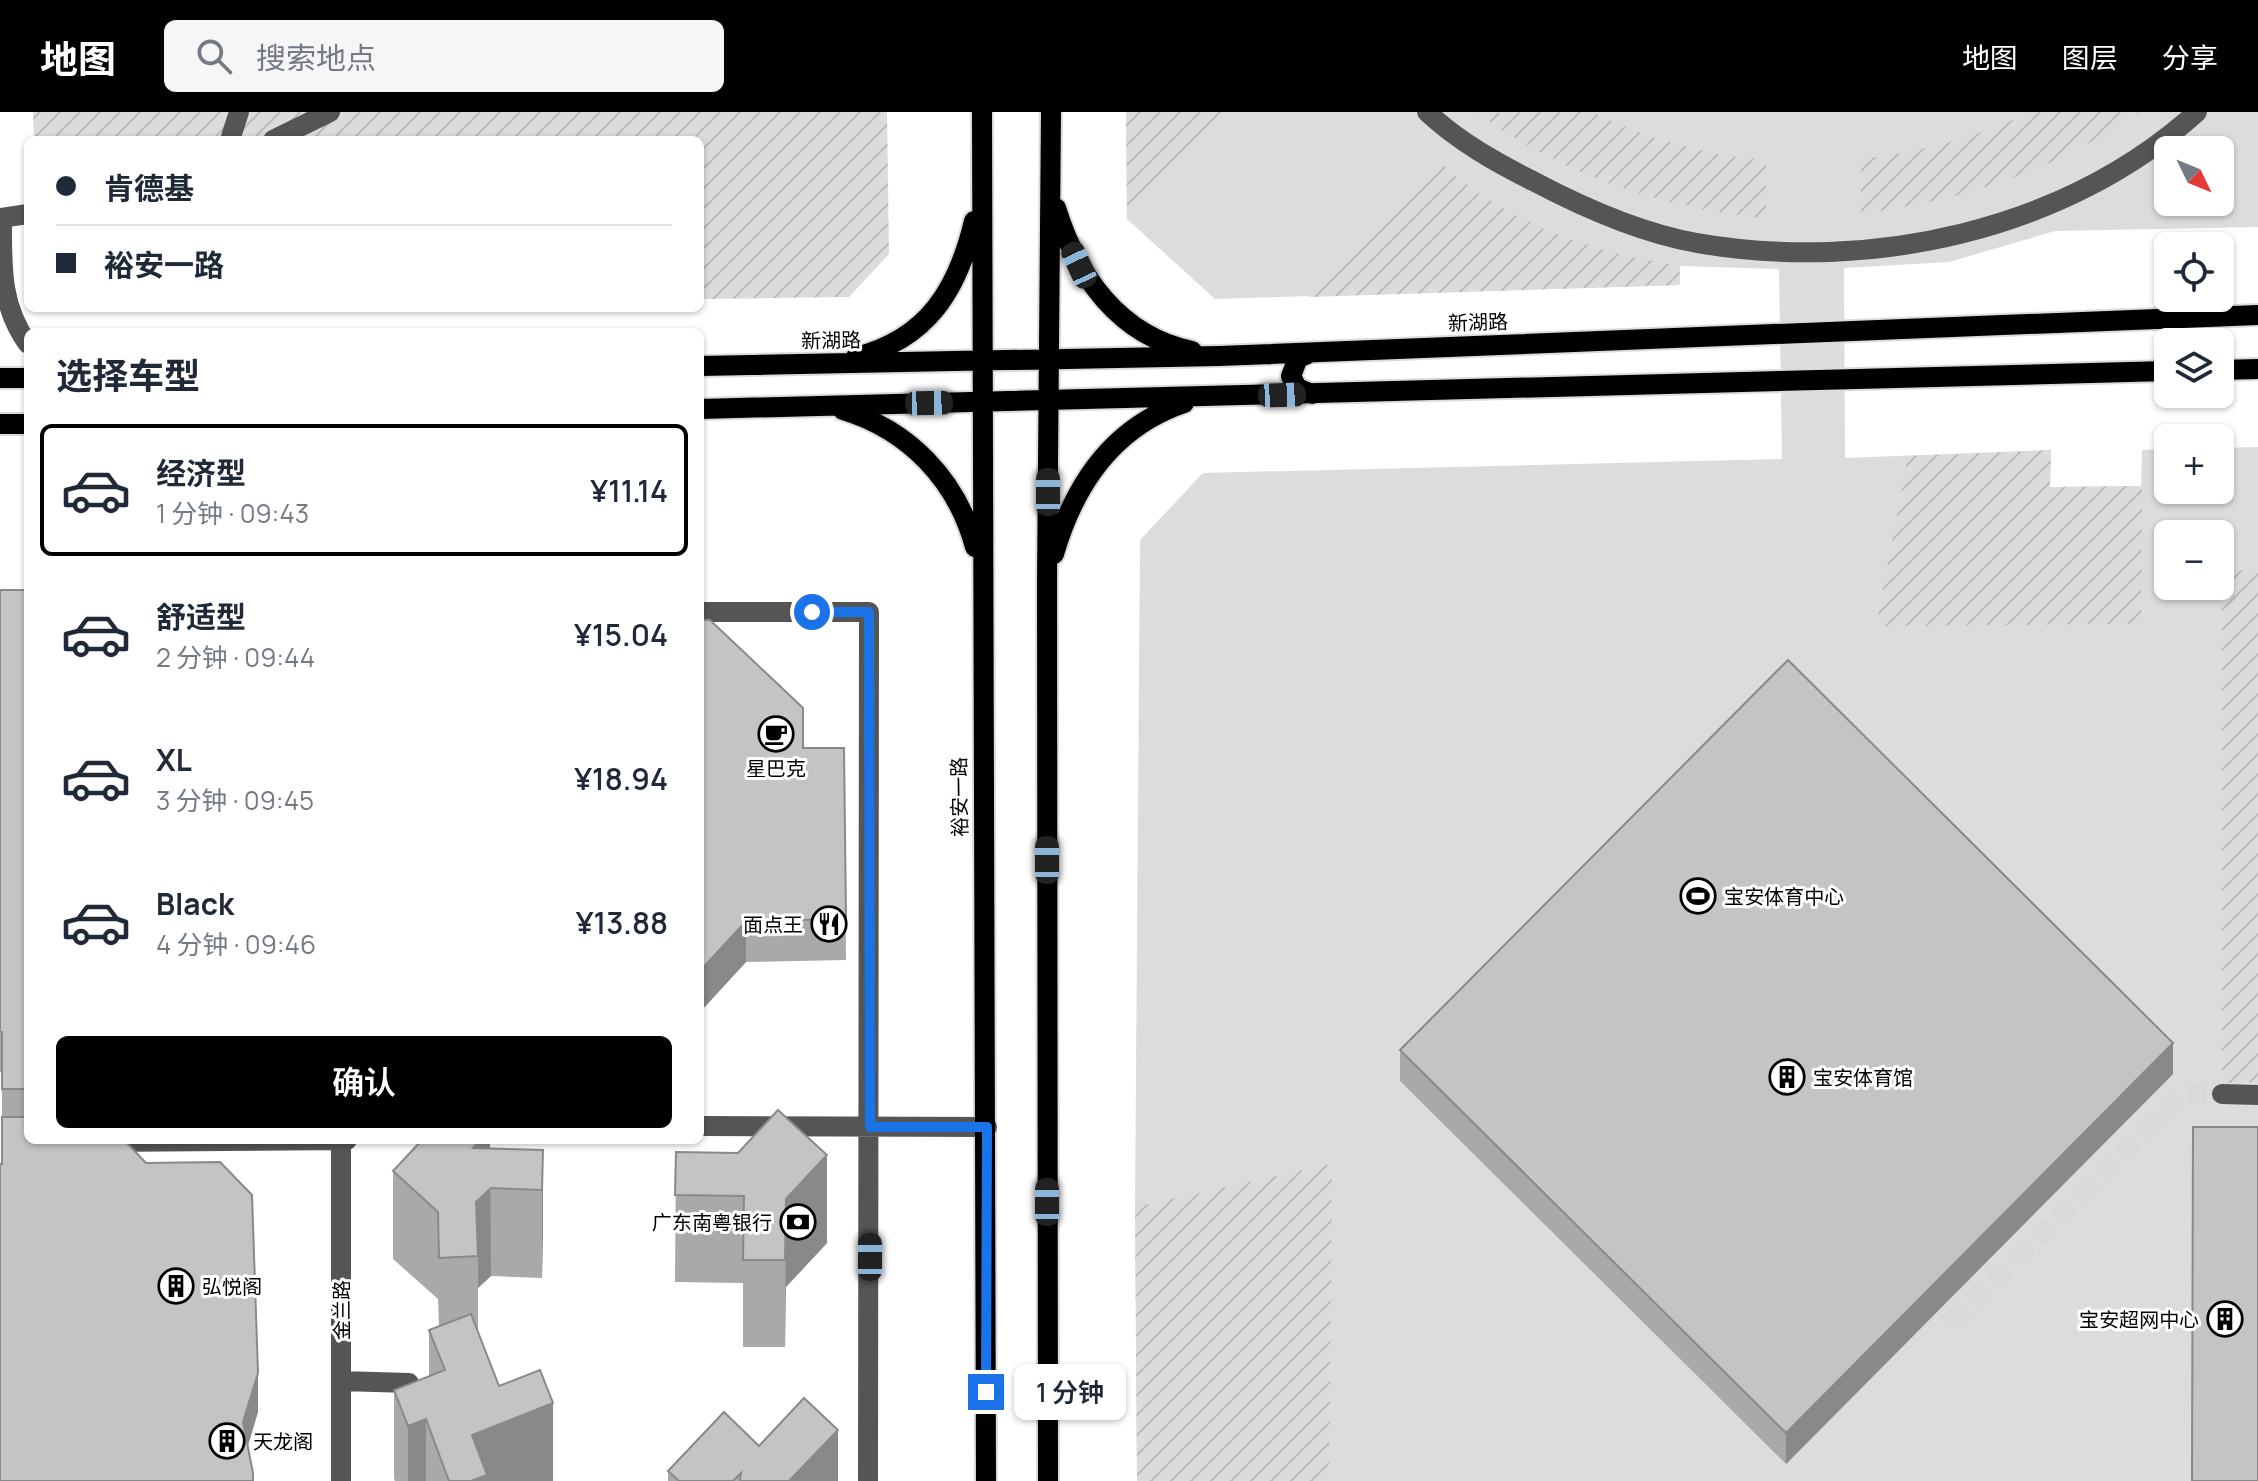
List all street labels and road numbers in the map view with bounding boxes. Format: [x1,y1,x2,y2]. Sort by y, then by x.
street label: 新湖路 [1448,307,1508,337]
street label: 新湖路 [801,326,861,354]
street label: 裕安一路 [945,757,973,837]
street label: 金兰路 [328,1280,355,1340]

